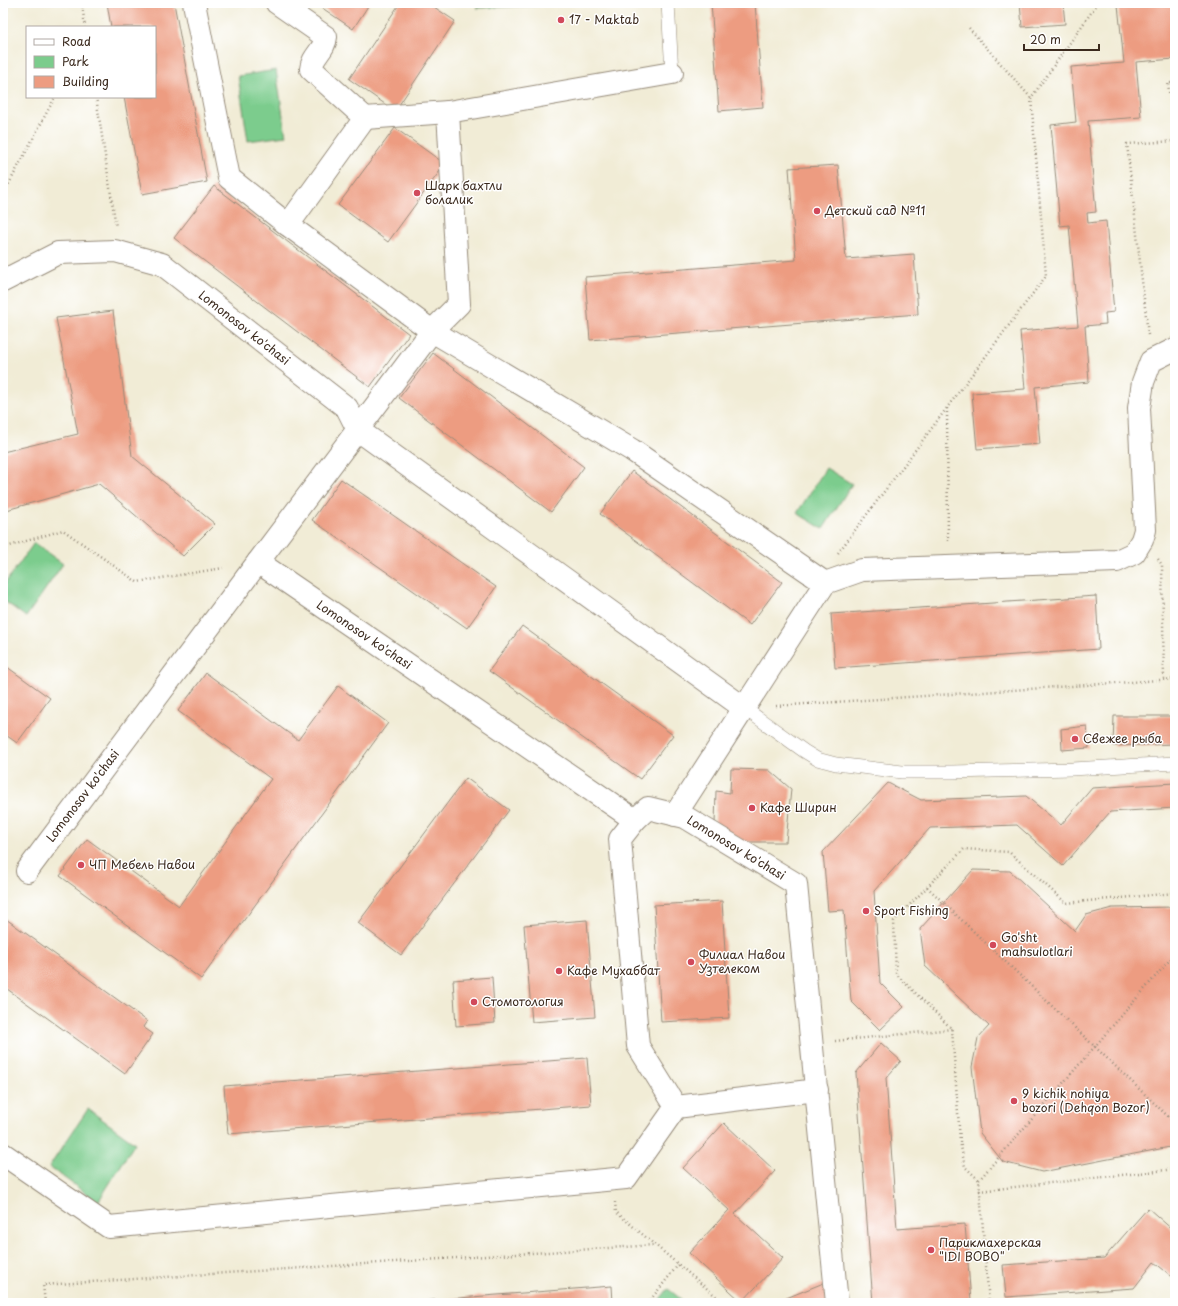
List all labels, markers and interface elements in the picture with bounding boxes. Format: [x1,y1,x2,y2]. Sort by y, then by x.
place label: 17 - Maktab [569,10,639,28]
marker: 17 - Maktab [556,15,566,25]
legend [26,26,156,98]
scale bar [1024,26,1099,52]
text: 20 m [1030,30,1061,48]
text: Road [62,32,91,50]
text: Park [62,52,89,70]
text: Building [62,72,109,90]
place label: Шарк бахтли болалик [425,176,502,208]
marker: Шарк бахтли болалик [412,188,422,198]
place label: Детский сад №11 [824,201,925,219]
marker: Детский сад №11 [812,206,822,216]
street label: Lomonosov ko'chasi [195,286,294,369]
street label: Lomonosov ko'chasi [313,595,416,673]
place label: Свежее рыба [1083,729,1162,747]
marker: Свежее рыба [1070,734,1080,744]
street label: Lomonosov ko'chasi [41,745,123,846]
place label: Кафе Ширин [760,798,837,816]
marker: Кафе Ширин [747,803,757,813]
street label: Lomonosov ko'chasi [684,811,789,884]
place label: ЧП Мебель Навои [89,855,195,873]
marker: ЧП Мебель Навои [76,860,86,870]
place label: Sport Fishing [874,901,949,919]
marker: Sport Fishing [861,906,871,916]
place label: Go'sht mahsulotlari [1001,928,1073,960]
marker: Go'sht mahsulotlari [988,940,998,950]
place label: Филиал Навои Узтелеком [699,945,785,977]
marker: Филиал Навои Узтелеком [686,957,696,967]
place label: Кафе Мухаббат [567,961,661,979]
marker: Кафе Мухаббат [554,966,564,976]
place label: Стомотология [482,992,564,1010]
marker: Стомотология [469,997,479,1007]
place label: 9 kichik nohiya bozori (Dehqon Bozor) [1022,1084,1150,1116]
marker: 9 kichik nohiya bozori (Dehqon Bozor) [1009,1096,1019,1106]
place label: Парикмахерская "IDI BOBO" [939,1233,1041,1265]
marker: Парикмахерская "IDI BOBO" [926,1245,936,1255]

